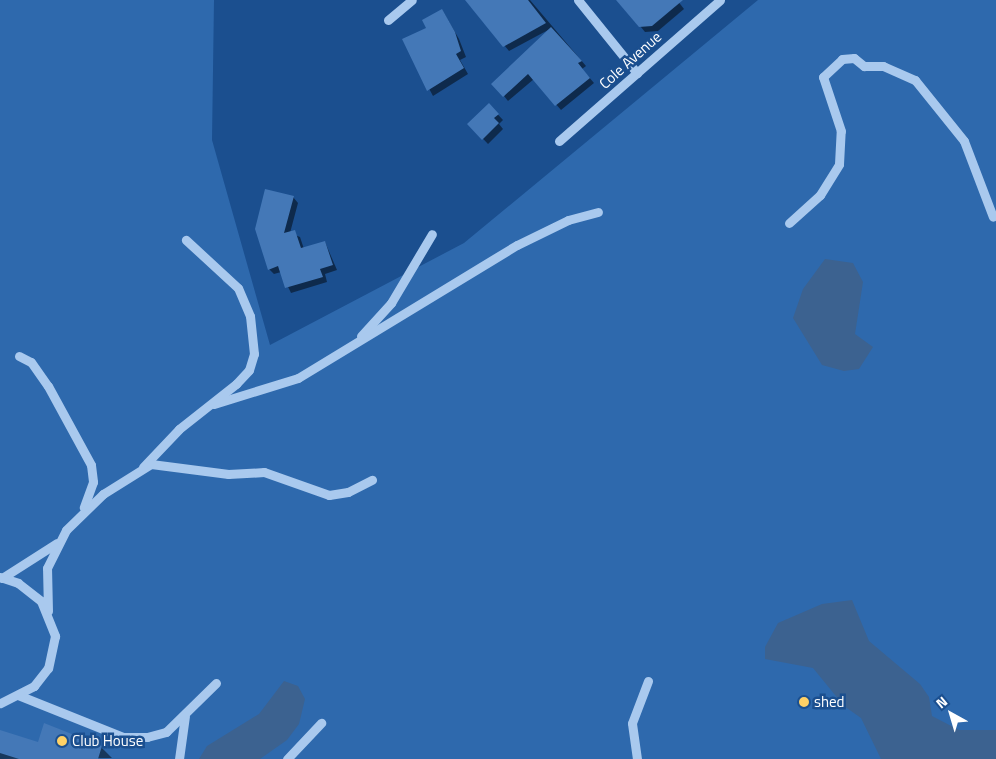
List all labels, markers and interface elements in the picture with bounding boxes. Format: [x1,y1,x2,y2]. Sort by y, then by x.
street label: Cole Avenue [595,27,665,93]
north arrow [926,689,976,739]
text: N [931,691,952,713]
place label: shed [814,693,845,711]
marker: shed [798,696,810,708]
place label: Club House [72,732,143,750]
marker: Club House [56,735,68,747]

